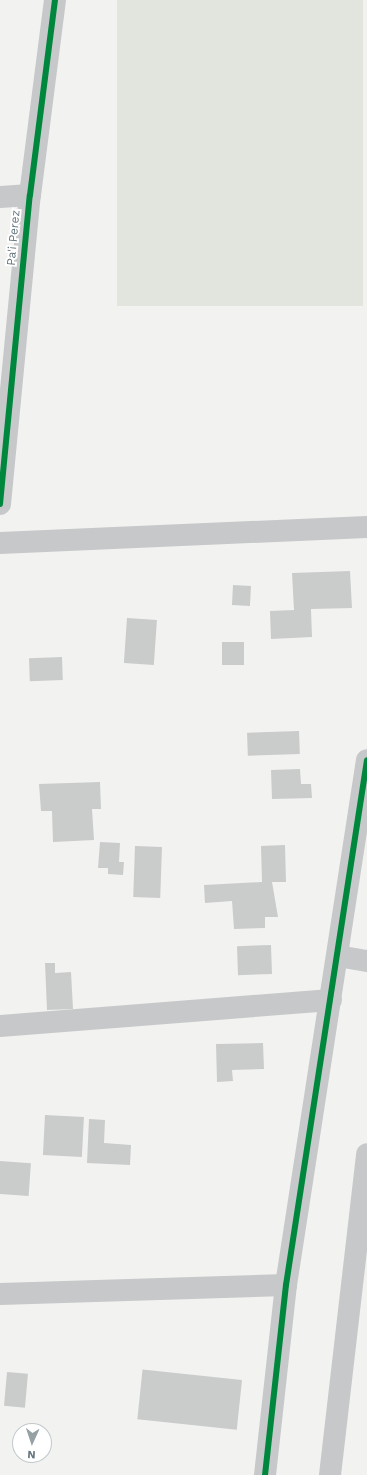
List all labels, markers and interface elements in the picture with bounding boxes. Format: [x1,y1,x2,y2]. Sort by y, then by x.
street label: Pa'i Perez [4,210,24,266]
north arrow [12,1423,52,1463]
text: N [27,1448,36,1461]

